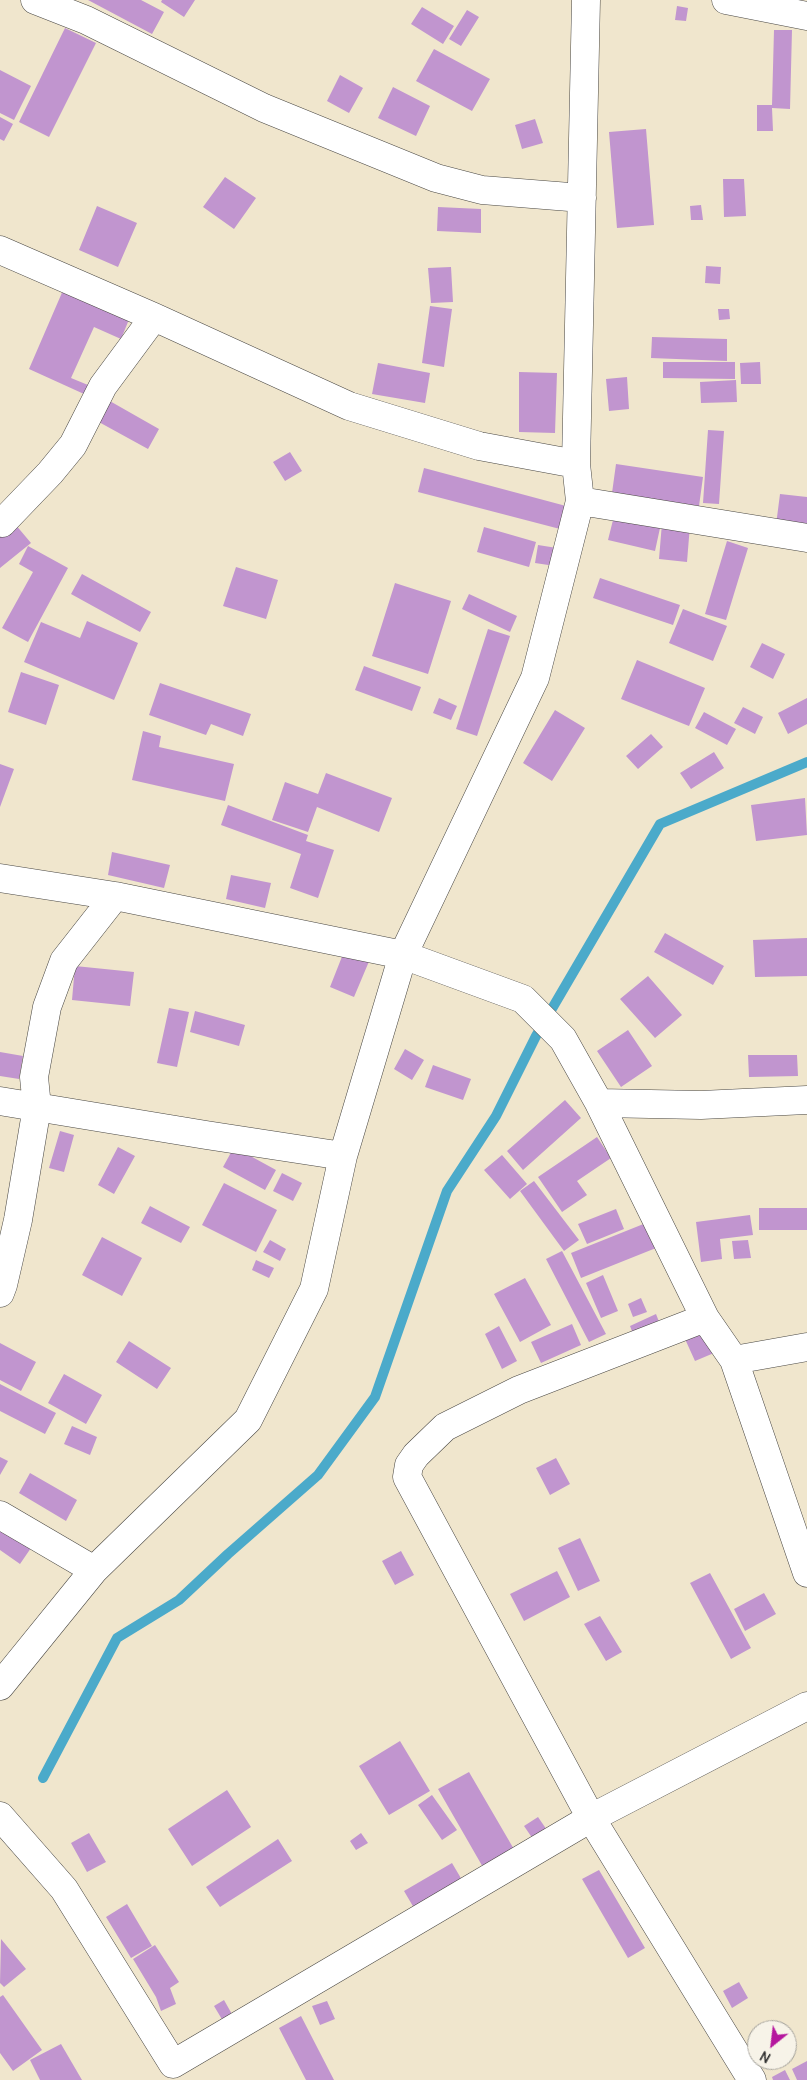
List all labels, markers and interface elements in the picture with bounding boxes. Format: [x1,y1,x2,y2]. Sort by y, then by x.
north arrow [747,2020,797,2070]
text: N [757,2047,774,2067]

